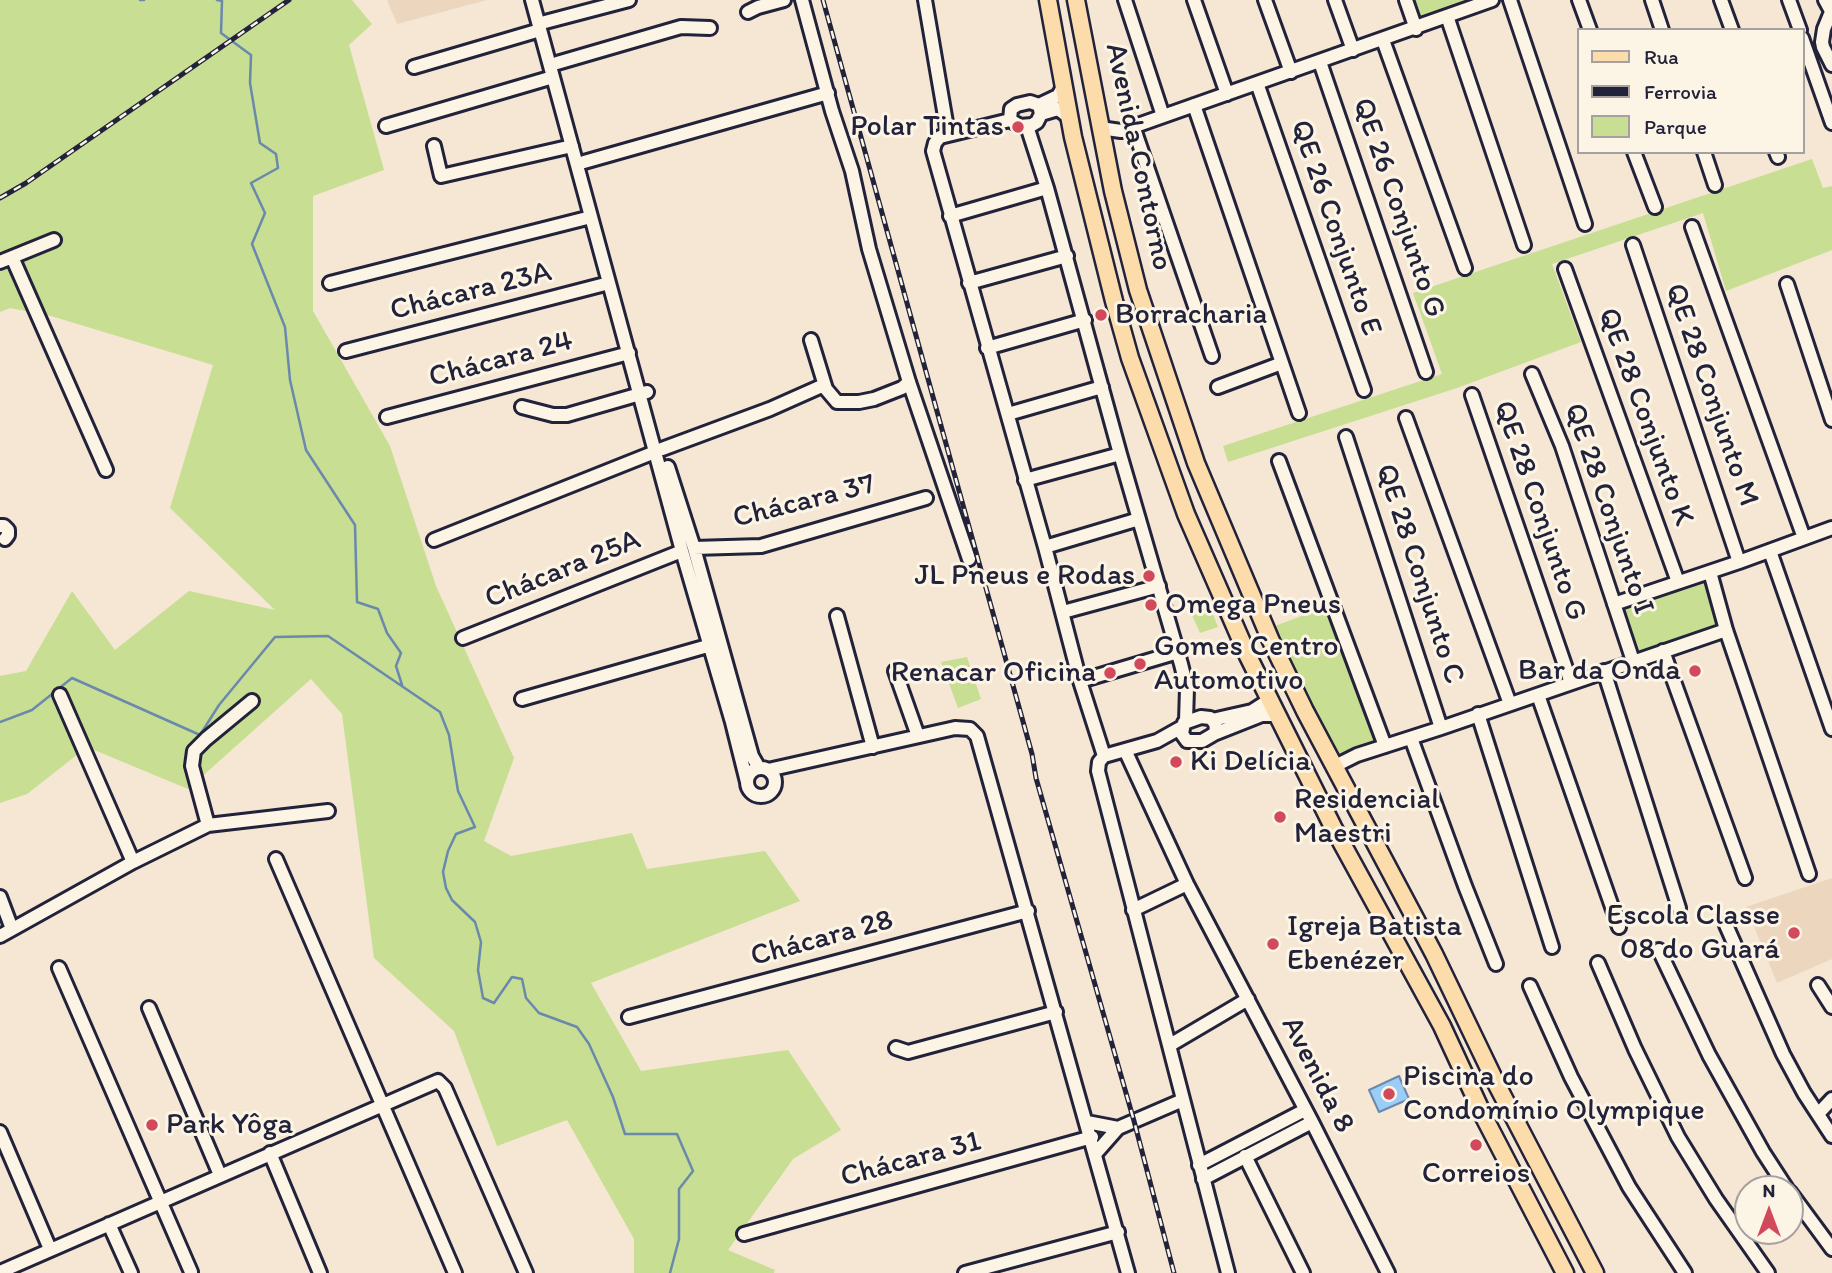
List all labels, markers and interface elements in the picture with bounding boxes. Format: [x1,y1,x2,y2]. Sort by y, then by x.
legend [1576,28,1804,154]
street label: Avenida Contorno [1096,40,1180,274]
text: Rua [1644,44,1679,69]
text: Ferrovia [1644,79,1717,104]
street label: QE 26 Conjunto G [1344,93,1452,323]
place label: Polar Tintas [850,109,1004,145]
text: Parque [1644,114,1707,139]
street label: QE 26 Conjunto E [1281,115,1389,341]
marker: Polar Tintas [1010,119,1026,135]
street label: Chácara 23A [387,255,555,329]
street label: QE 28 Conjunto M [1656,279,1766,511]
place label: Borracharia [1115,297,1267,333]
street label: QE 28 Conjunto K [1589,303,1701,531]
marker: Borracharia [1093,307,1109,323]
street label: Chácara 24 [425,324,577,396]
street label: QE 28 Conjunto G [1484,396,1594,626]
street label: QE 28 Conjunto I [1555,399,1661,619]
street label: QE 28 Conjunto C [1367,460,1471,688]
street label: Chácara 37 [729,467,879,537]
street label: Chácara 25A [480,523,646,617]
place label: JL Pneus e Rodas [915,558,1135,594]
marker: JL Pneus e Rodas [1141,568,1157,584]
place label: Omega Pneus [1165,587,1341,623]
marker: Omega Pneus [1143,597,1159,613]
place label: Gomes Centro Automotivo [1154,629,1339,700]
place label: Bar da Onda [1518,653,1681,689]
place label: Renacar Oficina [891,655,1096,691]
marker: Gomes Centro Automotivo [1132,656,1148,672]
marker: Bar da Onda [1687,663,1703,679]
marker: Renacar Oficina [1102,665,1118,681]
place label: Ki Delícia [1190,744,1311,780]
marker: Ki Delícia [1168,754,1184,770]
place label: Residencial Maestri [1294,782,1440,852]
marker: Residencial Maestri [1272,809,1288,825]
place label: Escola Classe 08 do Guará [1607,898,1780,968]
street label: Chácara 28 [747,903,897,975]
place label: Igreja Batista Ebenézer [1287,909,1462,979]
marker: Escola Classe 08 do Guará [1786,925,1802,941]
marker: Igreja Batista Ebenézer [1265,936,1281,952]
street label: Avenida 8 [1272,1011,1362,1139]
place label: Piscina do Condomínio Olympique [1403,1059,1705,1130]
marker: Piscina do Condomínio Olympique [1381,1086,1397,1102]
place label: Park Yôga [166,1107,293,1143]
marker: Park Yôga [144,1117,160,1133]
street label: Chácara 31 [837,1124,985,1196]
marker: Correios [1468,1137,1484,1153]
place label: Correios [1422,1156,1530,1192]
north arrow [1734,1175,1804,1245]
text: N [1763,1179,1775,1202]

